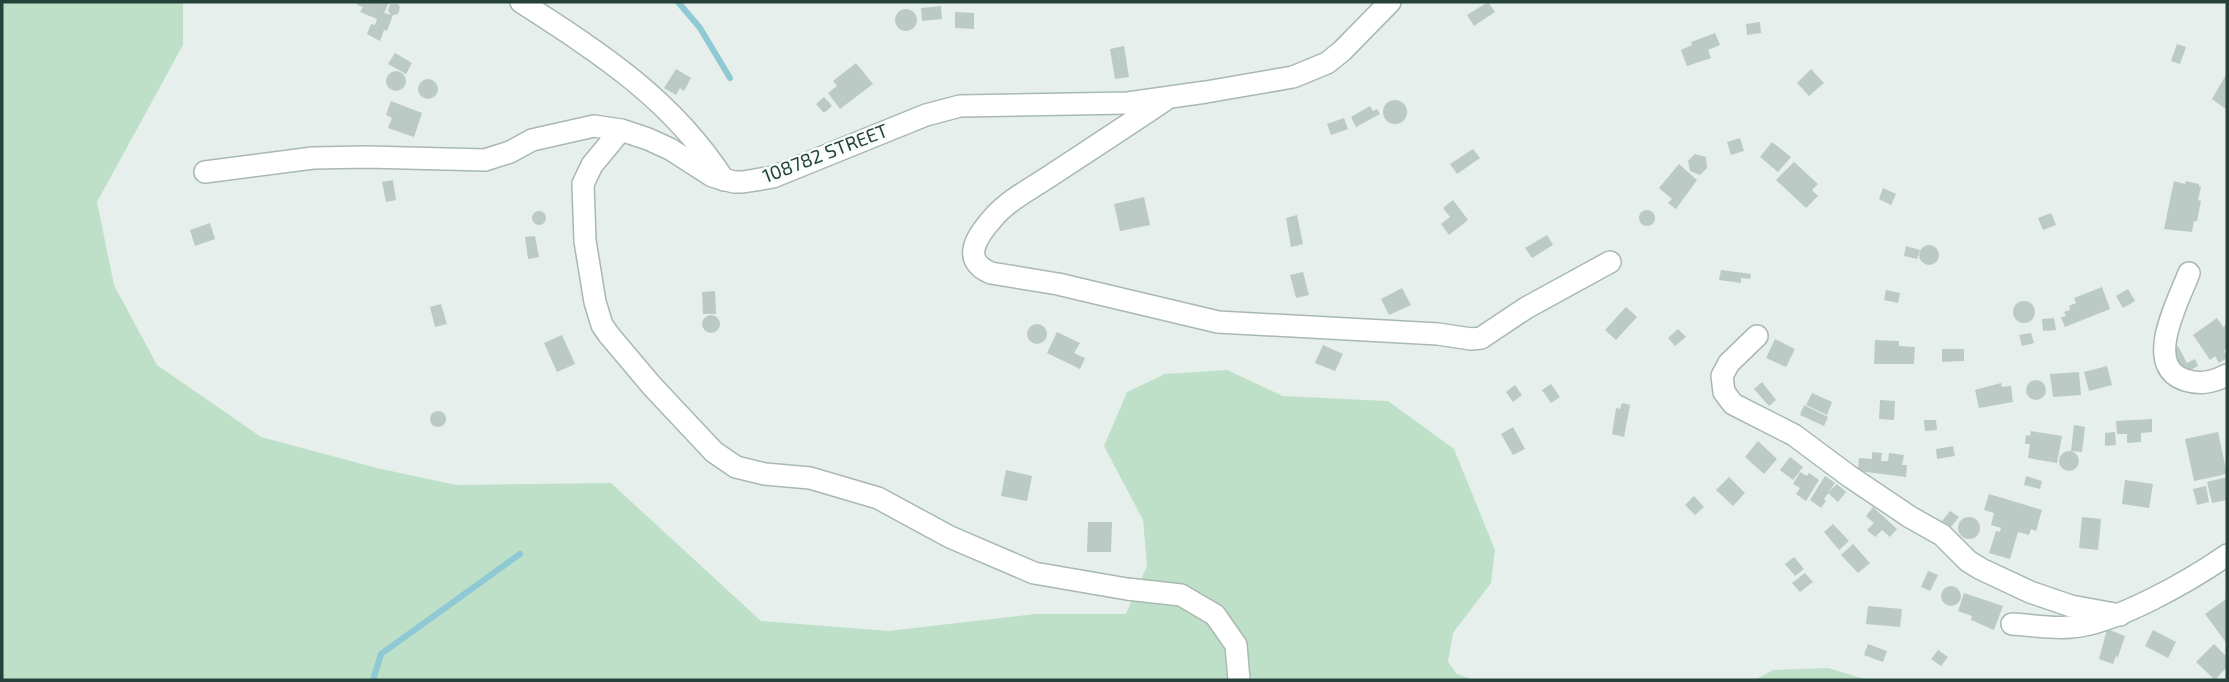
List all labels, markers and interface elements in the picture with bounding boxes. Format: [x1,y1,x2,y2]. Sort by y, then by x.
street label: 108782 STREET [759,118,891,187]

